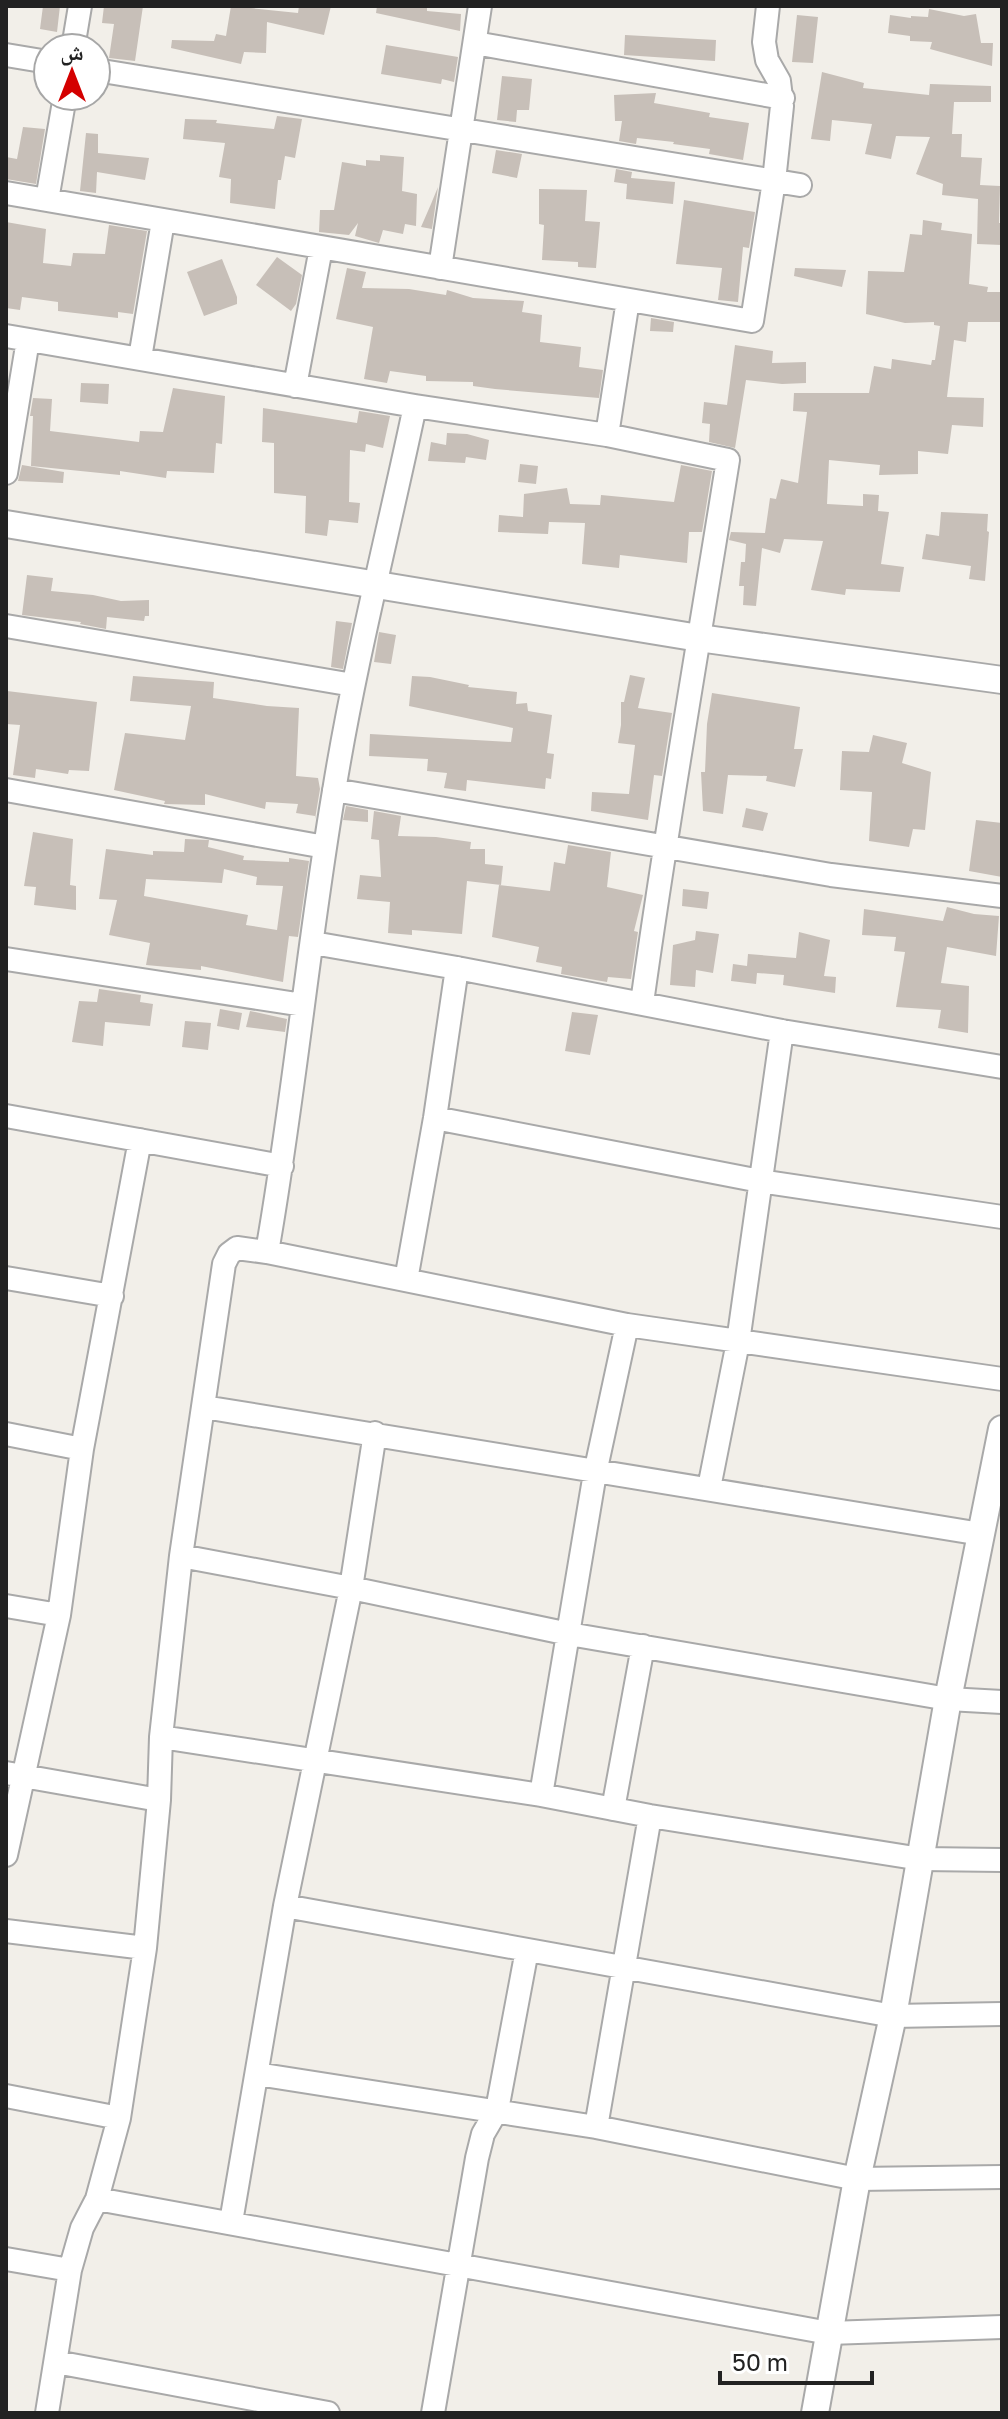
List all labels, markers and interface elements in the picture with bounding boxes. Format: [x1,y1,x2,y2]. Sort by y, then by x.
north arrow [32,32,112,112]
text: ش [60,38,84,66]
scale bar [720,2335,872,2385]
text: 50 m [732,2347,788,2376]

